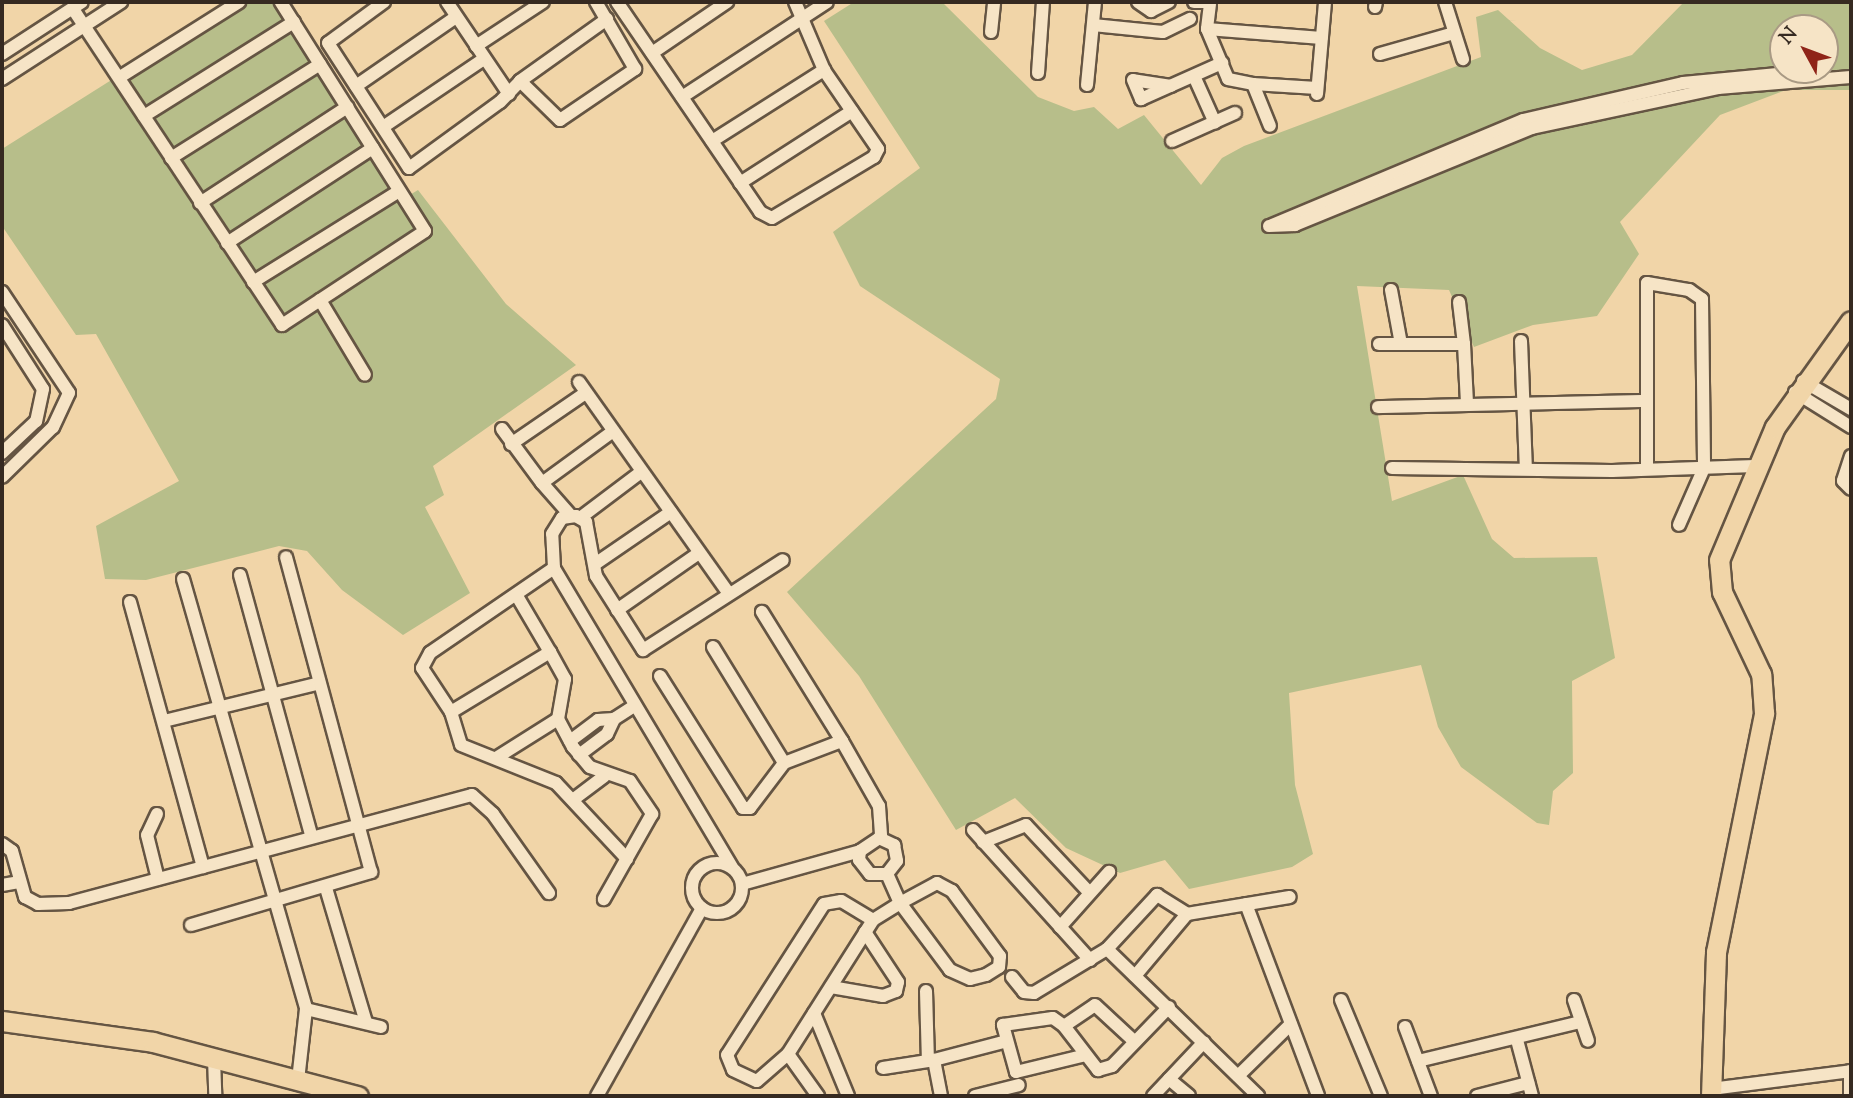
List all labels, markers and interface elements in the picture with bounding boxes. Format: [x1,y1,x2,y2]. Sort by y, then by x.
north arrow [1769,14,1839,84]
text: N [1774,22,1804,51]

